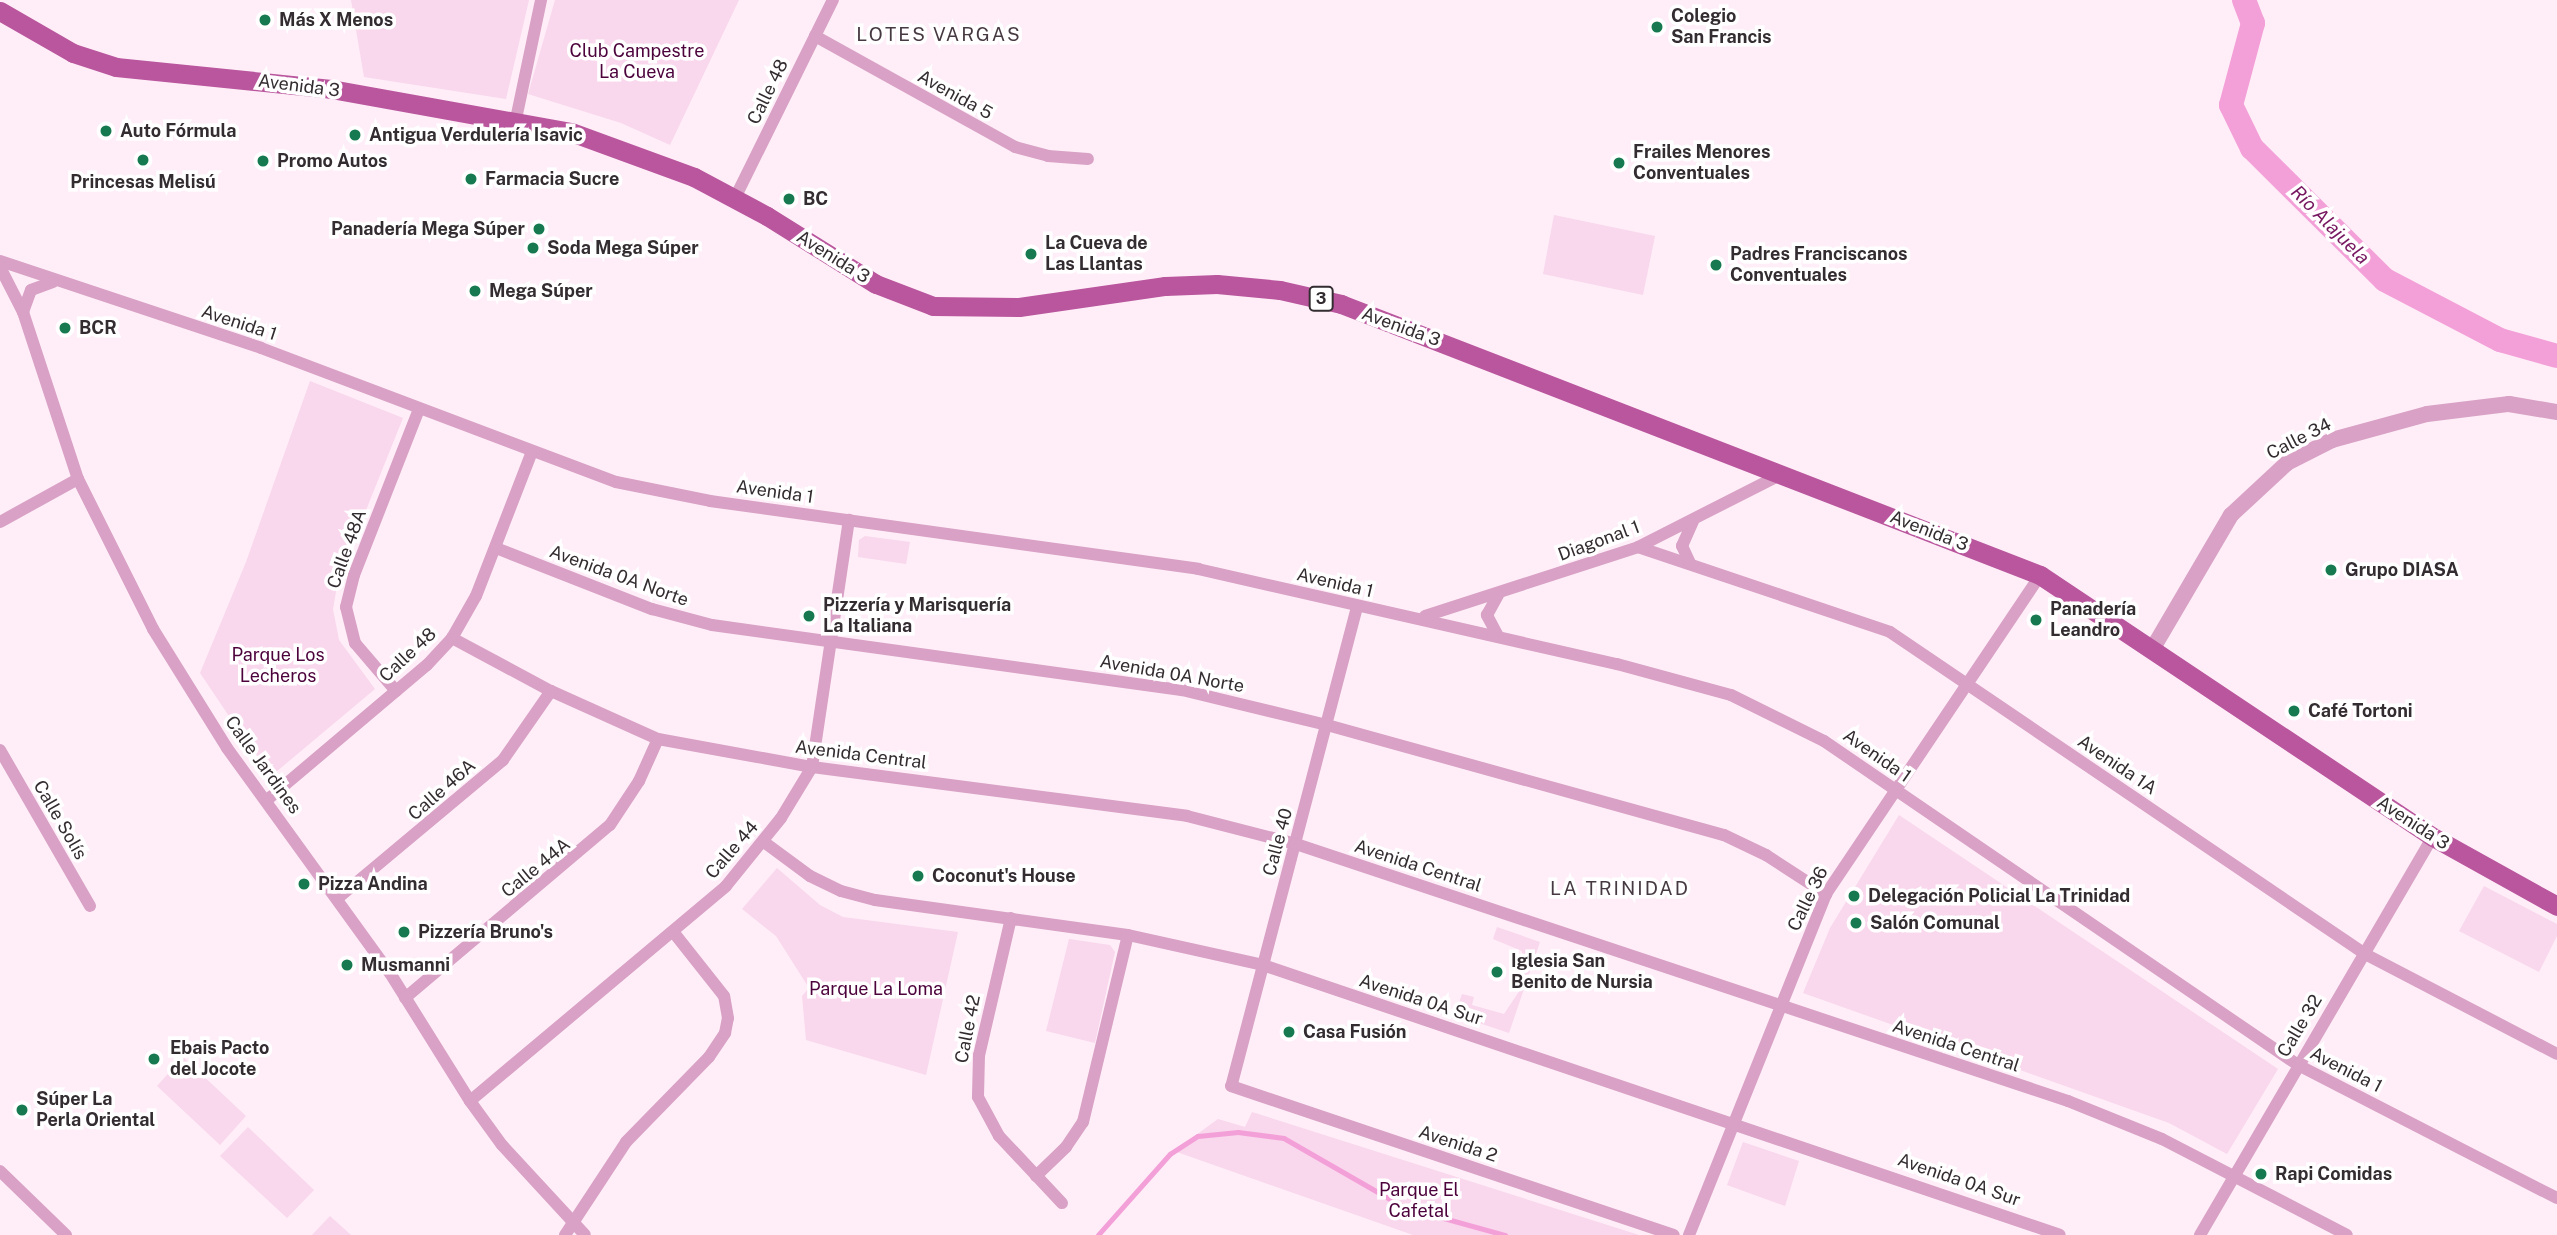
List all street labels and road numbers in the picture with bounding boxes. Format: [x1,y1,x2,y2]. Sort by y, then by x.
street label: Calle 48 [743,56,793,128]
street label: Avenida 5 [914,66,996,124]
street label: Avenida 3 [257,70,341,102]
street label: Avenida 3 [792,226,874,288]
road number: 3 [1307,286,1335,312]
street label: Avenida 1 [199,301,279,345]
street label: Avenida 3 [1359,303,1443,351]
street label: Calle 34 [2263,414,2335,464]
street label: Avenida 1 [735,476,815,508]
street label: Calle 48A [323,506,371,592]
street label: Avenida 3 [1887,506,1971,556]
street label: Diagonal 1 [1555,516,1643,566]
street label: Avenida 0A Norte [547,541,691,611]
street label: Avenida 1 [1295,564,1375,602]
street label: Calle 48 [375,623,441,687]
street label: Avenida 0A Norte [1098,651,1246,697]
street label: Calle Jardines [220,712,306,818]
street label: Avenida 1 [1839,725,1915,787]
street label: Avenida 1A [2073,731,2161,799]
street label: Avenida Central [794,736,928,774]
street label: Calle 46A [404,755,480,825]
street label: Calle Solís [29,776,91,864]
street label: Avenida 3 [2373,792,2453,854]
street label: Calle 40 [1259,806,1297,878]
street label: Calle 44 [701,817,763,883]
street label: Calle 44A [497,834,575,902]
street label: Avenida Central [1352,835,1484,897]
street label: Calle 36 [1783,863,1833,935]
street label: Avenida 0A Sur [1357,970,1485,1030]
street label: Calle 32 [2273,991,2327,1061]
street label: Calle 42 [951,993,985,1065]
street label: Avenida Central [1890,1015,2022,1077]
street label: Avenida 1 [2306,1043,2386,1097]
street label: Avenida 2 [1416,1121,1500,1167]
street label: Avenida 0A Sur [1895,1149,2023,1211]

